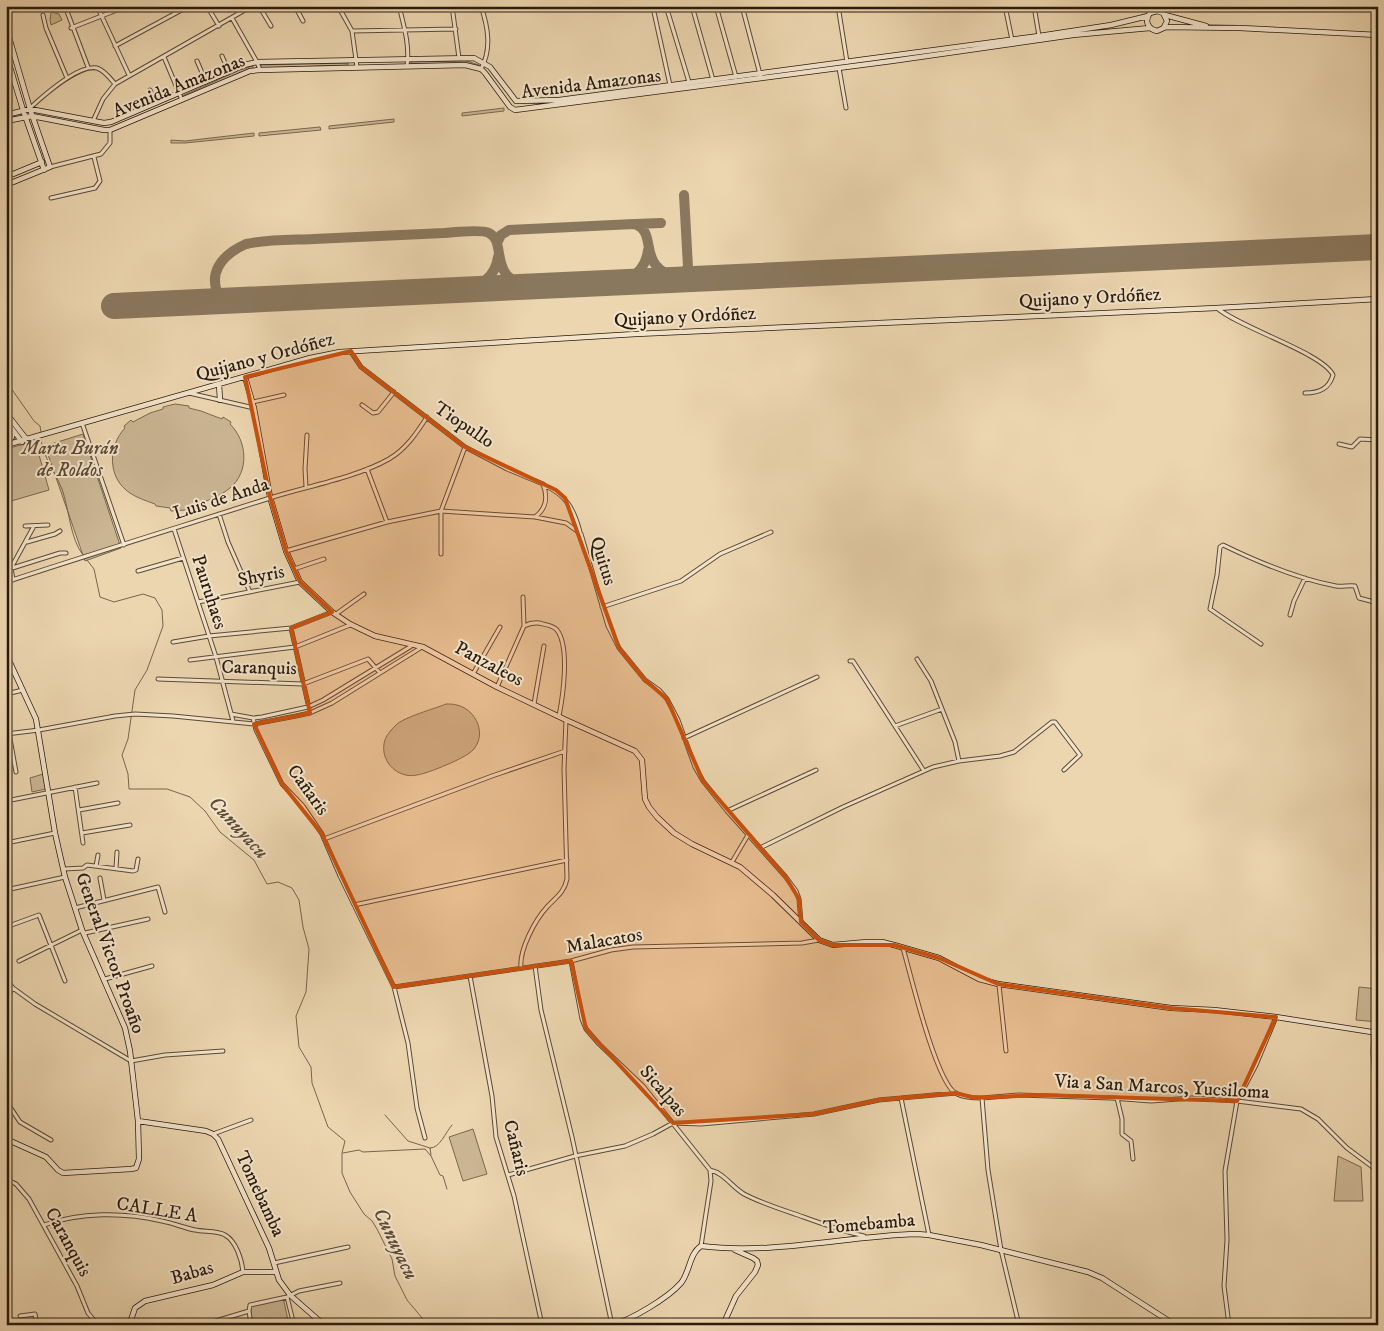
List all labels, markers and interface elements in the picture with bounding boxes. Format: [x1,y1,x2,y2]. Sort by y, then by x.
street label: Avenida Amazonas [109,49,249,123]
street label: Avenida Amazonas [520,64,662,104]
street label: Quijano y Ordóñez [1018,283,1162,313]
street label: Quijano y Ordóñez [613,302,757,332]
street label: Quijano y Ordóñez [193,327,337,387]
street label: Tiopullo [429,397,499,453]
park label: Marta Burán de Roldos [20,437,119,482]
street label: Luis de Anda [170,473,272,525]
street label: Quitus [585,534,621,588]
street label: Pauruhaes [186,552,232,632]
street label: Shyris [236,560,286,592]
street label: Panzaleos [451,636,527,692]
street label: Caranquis [221,656,297,681]
street label: Cañaris [282,760,334,820]
water label: Cunuyacu [203,791,273,865]
street label: General Victor Proaño [70,869,150,1037]
street label: Malacatos [564,923,644,959]
street label: Sicalpas [634,1061,692,1121]
street label: Via a San Marcos, Yucsiloma [1053,1070,1270,1104]
street label: Cañaris [498,1118,534,1178]
street label: Tomebamba [230,1148,290,1240]
street label: CALLE A [115,1192,200,1228]
street label: Caranquis [39,1203,96,1281]
water label: Cunuyacu [367,1204,423,1284]
street label: Tomebamba [822,1209,916,1239]
street label: Babas [168,1256,216,1290]

